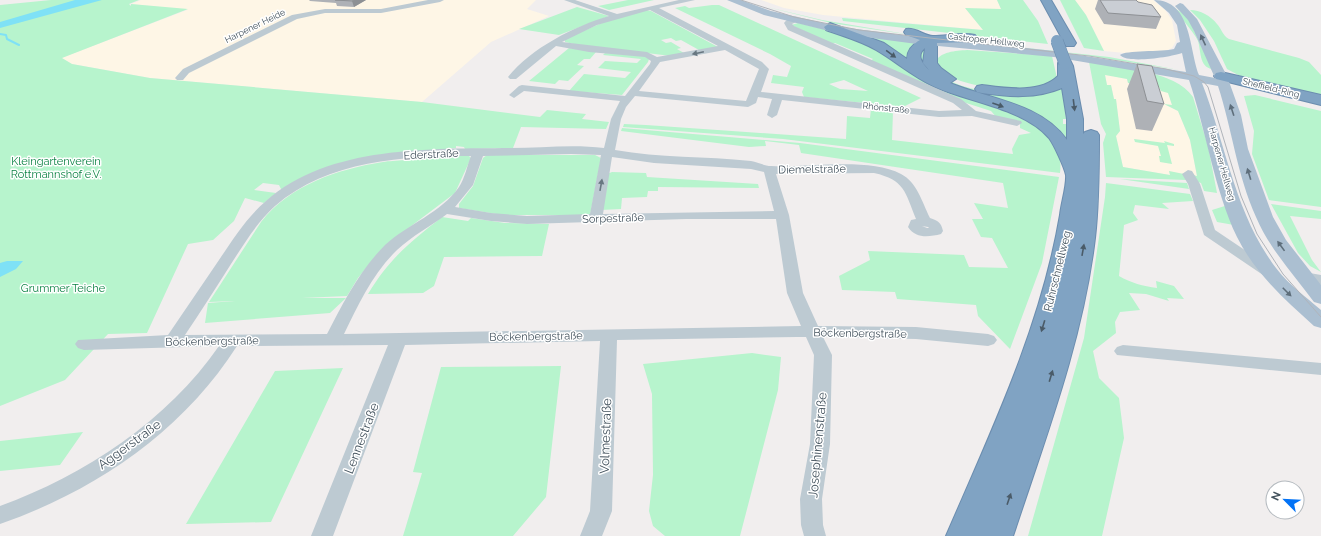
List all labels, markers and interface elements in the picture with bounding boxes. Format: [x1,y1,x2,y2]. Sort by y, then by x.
street label: Harpener Heide [223,7,287,45]
street label: Castroper Hellweg [947,31,1025,49]
one-way arrow [1200,34,1206,46]
one-way arrow [692,50,704,56]
one-way arrow [886,50,896,58]
street label: Sheffield-Ring [1242,76,1300,100]
one-way arrow [1071,99,1077,111]
street label: Rhönstraße [862,101,911,116]
one-way arrow [993,102,1005,108]
one-way arrow [1229,103,1235,115]
street label: Harpener Hellweg [1207,126,1237,202]
street label: Ederstraße [403,147,459,162]
park label: Kleingartenverein Rottmannshof e.V. [11,155,101,181]
street label: Diemelstraße [778,162,846,177]
one-way arrow [1245,167,1251,179]
one-way arrow [598,179,604,191]
street label: Sorpestraße [582,211,645,226]
street label: Ruhrschnellweg [1041,230,1074,313]
one-way arrow [1277,240,1285,251]
one-way arrow [1080,244,1086,256]
park label: Grummer Teiche [21,282,106,295]
one-way arrow [1282,287,1292,297]
one-way arrow [1040,320,1046,332]
street label: Böckenbergstraße [813,326,907,341]
street label: Böckenbergstraße [489,329,583,344]
street label: Böckenbergstraße [165,334,259,349]
one-way arrow [1048,370,1054,382]
street label: Josephinenstraße [805,391,830,499]
street label: Volmestraße [597,397,614,474]
street label: Lennestraße [341,400,382,476]
street label: Aggerstraße [95,416,164,472]
north arrow [1265,480,1305,520]
text: N [1269,490,1284,503]
one-way arrow [1006,493,1012,505]

